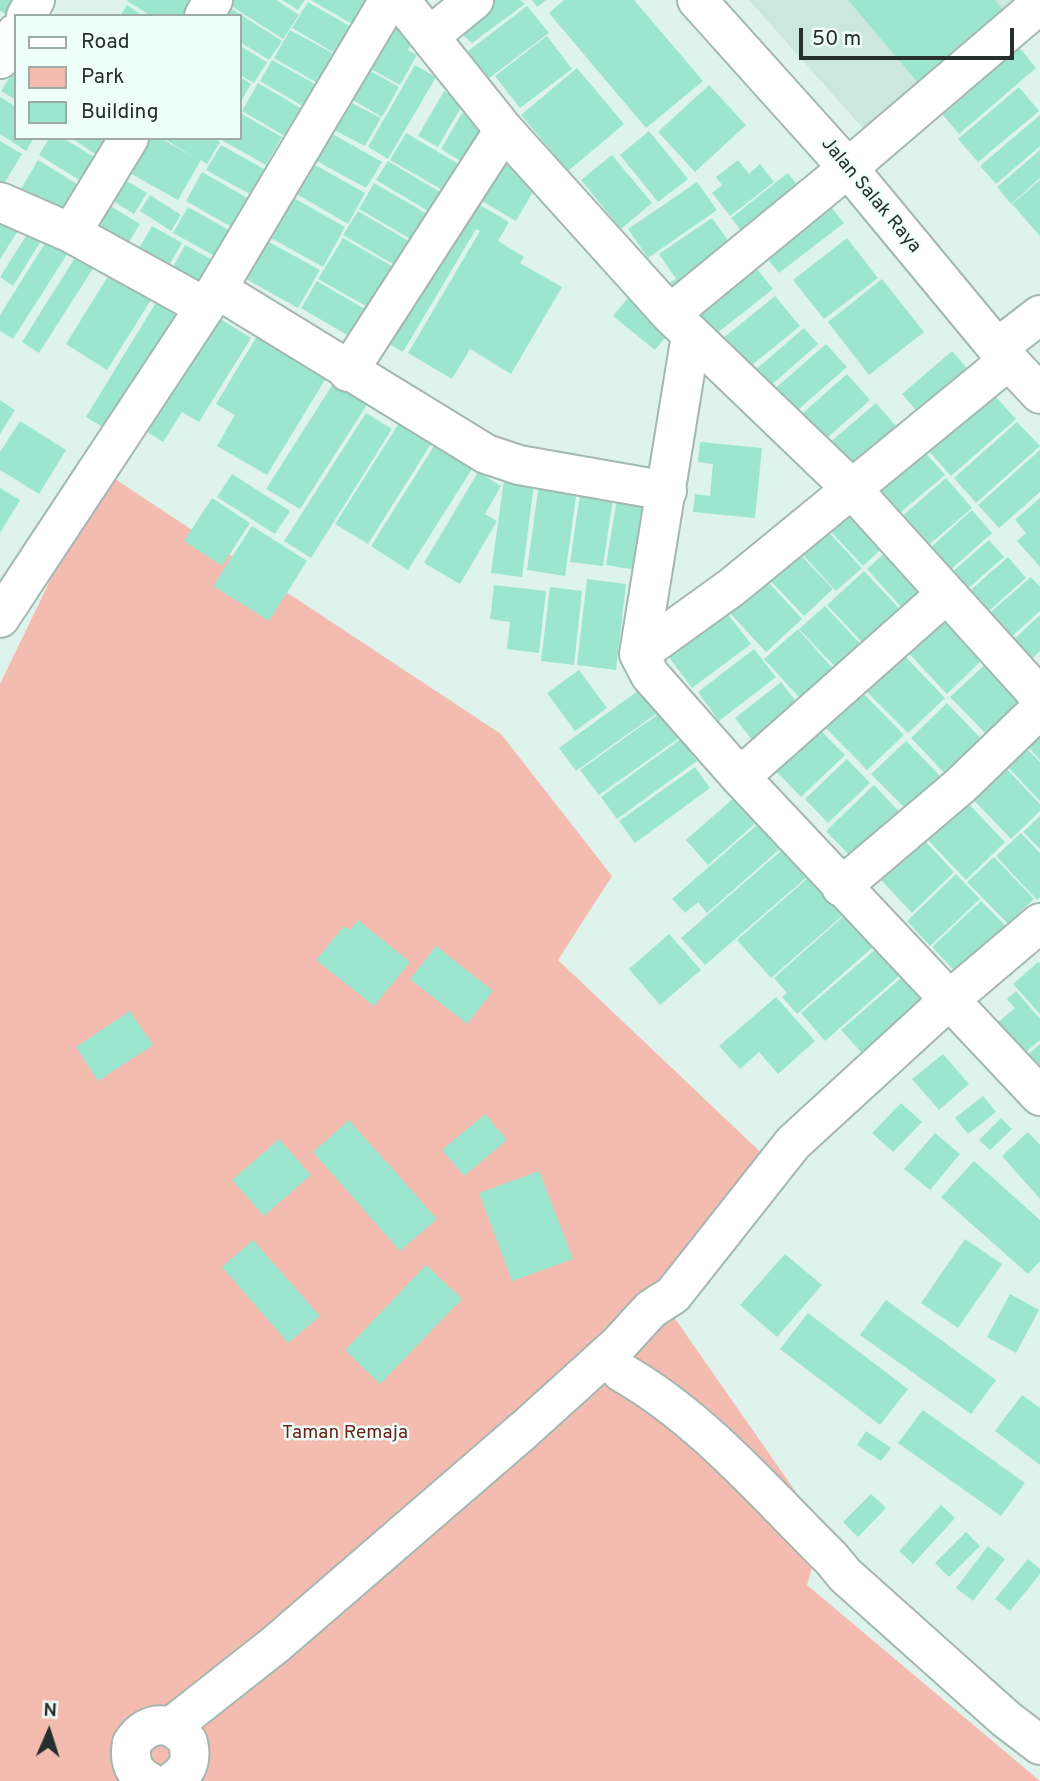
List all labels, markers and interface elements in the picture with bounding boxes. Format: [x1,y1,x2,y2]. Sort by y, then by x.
legend [14,14,242,140]
scale bar [802,14,1017,58]
text: 50 m [812,26,861,53]
text: Road [81,29,130,56]
text: Park [81,64,124,91]
text: Building [81,99,159,126]
street label: Jalan Salak Raya [815,134,925,258]
park label: Taman Remaja [282,1423,408,1445]
north arrow [14,1697,84,1767]
text: N [43,1699,58,1723]

